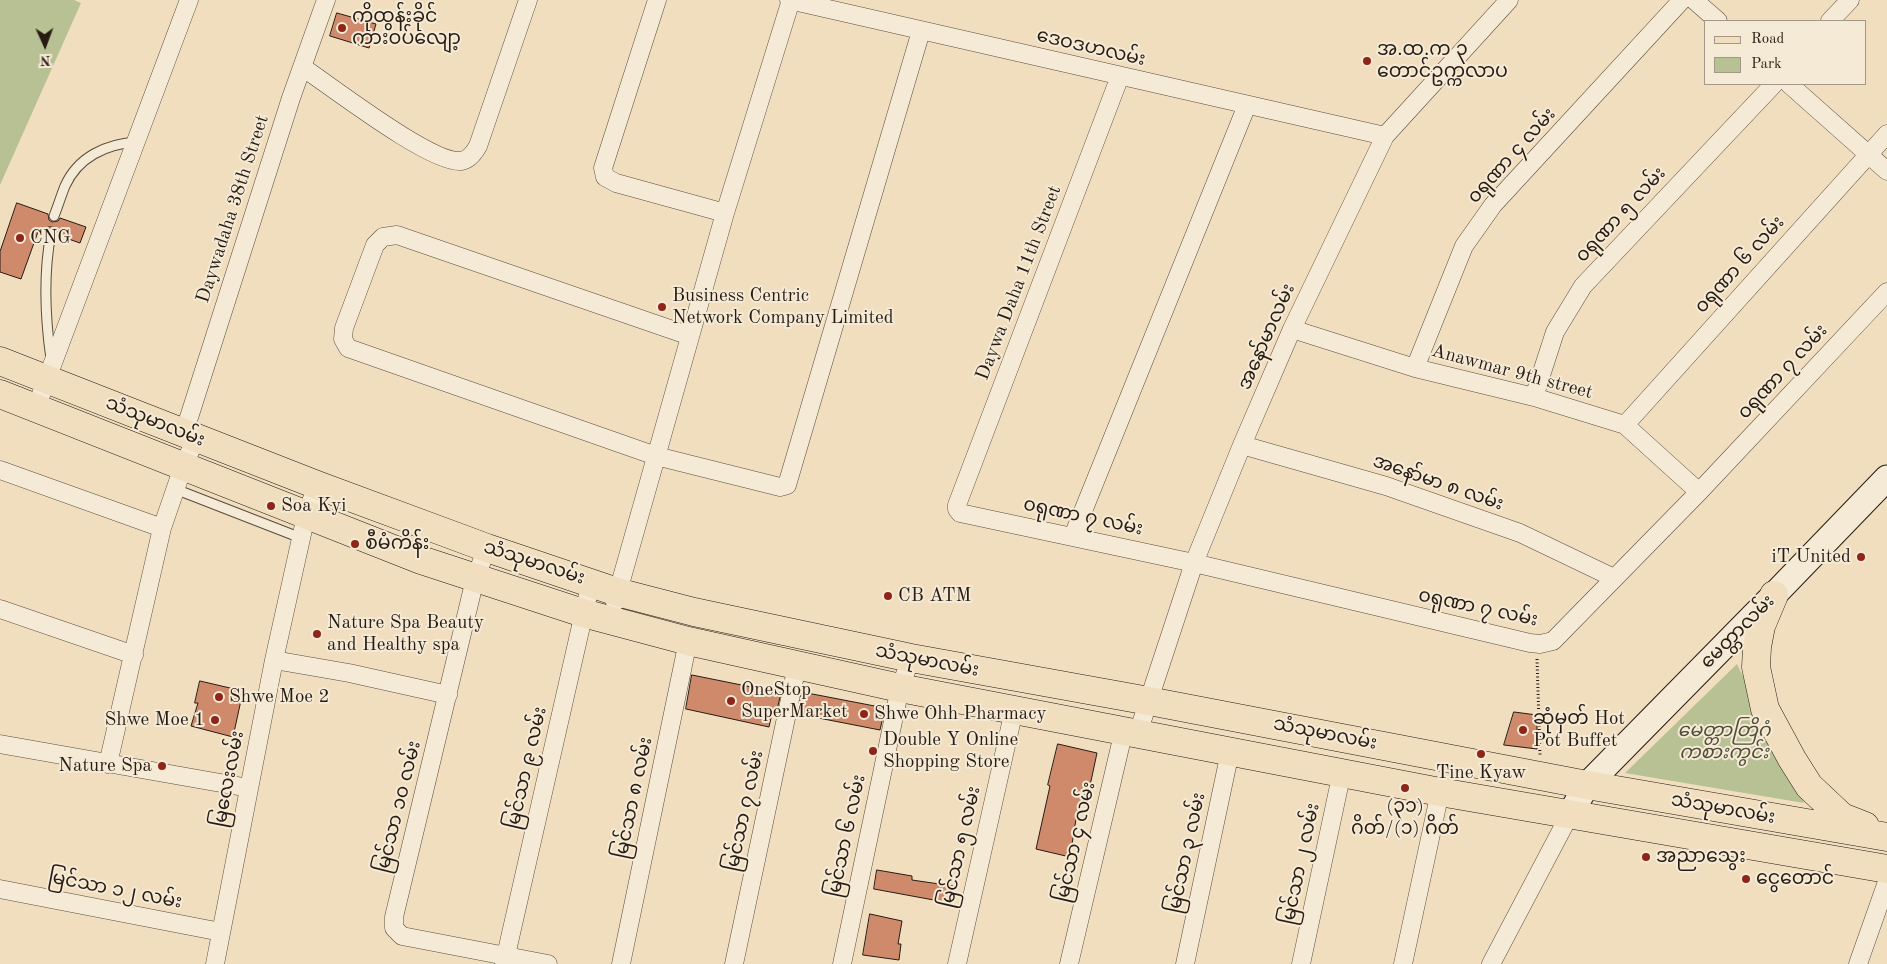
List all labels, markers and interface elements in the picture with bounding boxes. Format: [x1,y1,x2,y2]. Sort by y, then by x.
place label: ကိုထွန်းခိုင် ကားဝပ်လျော့ [352,6,461,50]
north arrow [20,20,70,70]
legend [1704,20,1867,85]
marker: ကိုထွန်းခိုင် ကားဝပ်လျော့ [336,22,348,34]
street label: ဒေဝဒဟလမ်း [1034,24,1148,72]
text: Road [1751,32,1784,47]
place label: အ.ထ.က ၃ တောင်ဥက္ကလာပ [1377,39,1508,83]
text: N [40,53,51,67]
marker: အ.ထ.က ၃ တောင်ဥက္ကလာပ [1361,55,1373,67]
text: Park [1751,57,1782,72]
street label: ၀ရုဏာ ၄ လမ်း [1463,103,1561,209]
street label: Daywadaha 38th Street [192,112,274,306]
street label: ၀ရုဏာ ၅ လမ်း [1571,163,1671,267]
street label: Daywa Daha 11th Street [971,182,1067,384]
street label: ၀ရုဏာ ၆ လမ်း [1690,212,1790,318]
place label: CNG [30,227,71,249]
marker: CNG [14,232,26,244]
street label: အနော်မာလမ်း [1233,280,1301,394]
place label: Business Centric Network Company Limited [672,285,894,329]
marker: Business Centric Network Company Limited [656,301,668,313]
street label: ၀ရုဏာ ၇ လမ်း [1733,320,1833,424]
street label: Anawmar 9th street [1429,339,1595,405]
street label: သံသုမာလမ်း [102,392,208,452]
street label: အနော်မာ ၈ လမ်း [1370,450,1506,516]
street label: ၀ရုဏာ ၇ လမ်း [1021,493,1145,541]
place label: Soa Kyi [281,495,346,517]
marker: Soa Kyi [265,500,277,512]
place label: စီမံကိန်း [365,533,429,555]
street label: သံသုမာလမ်း [480,536,588,590]
marker: စီမံကိန်း [349,538,361,550]
place label: iT United [1771,546,1851,568]
marker: iT United [1855,551,1867,563]
street label: ၀ရုဏာ ၇ လမ်း [1416,584,1540,632]
place label: CB ATM [898,585,971,607]
marker: CB ATM [882,590,894,602]
street label: မေတ္တာလမ်း [1696,590,1780,674]
place label: Nature Spa Beauty and Healthy spa [327,612,484,656]
marker: Nature Spa Beauty and Healthy spa [311,628,323,640]
street label: သံသုမာလမ်း [873,640,981,682]
place label: OneStop SuperMarket [741,679,848,723]
place label: Shwe Moe 2 [229,686,329,708]
marker: Shwe Moe 2 [213,691,225,703]
marker: OneStop SuperMarket [725,695,737,707]
place label: Shwe Ohh Pharmacy [874,703,1047,725]
street label: မြင်သာ ၉ လမ်း [502,705,552,831]
marker: Shwe Ohh Pharmacy [858,708,870,720]
place label: ဆုံမှတ် Hot Pot Buffet [1533,708,1625,752]
place label: Shwe Moe 1 [105,709,205,731]
street label: သံသုမာလမ်း [1271,713,1379,755]
marker: Shwe Moe 1 [209,714,221,726]
park label: မေတ္တာတြိဂံ ကစားကွင်း [1678,720,1770,764]
marker: ဆုံမှတ် Hot Pot Buffet [1517,724,1529,736]
street label: မြလေးလမ်း [208,729,250,829]
place label: Double Y Online Shopping Store [883,729,1018,773]
street label: မြင်သာ ၈ လမ်း [610,735,658,861]
street label: မြင်သာ ၁၀ လမ်း [372,739,426,875]
marker: Double Y Online Shopping Store [867,745,879,757]
street label: မြင်သာ ၇ လမ်း [721,748,769,874]
marker: Tine Kyaw [1475,748,1487,760]
place label: Nature Spa [58,755,152,777]
marker: Nature Spa [156,760,168,772]
place label: Tine Kyaw [1436,762,1526,784]
street label: မြင်သာ ၆ လမ်း [823,773,871,899]
street label: မြင်သာ ၄ လမ်း [1051,780,1101,904]
marker: (၃၁) ဂိတ်/(၁) ဂိတ် [1399,782,1411,794]
street label: မြင်သာ ၅ လမ်း [936,784,986,910]
street label: သံသုမာလမ်း [1669,789,1777,829]
street label: မြင်သာ ၃ လမ်း [1163,791,1211,915]
place label: (၃၁) ဂိတ်/(၁) ဂိတ် [1351,796,1459,840]
street label: မြင်သာ ၂ လမ်း [1277,801,1325,927]
place label: အညာသွေး [1656,846,1746,868]
marker: အညာသွေး [1640,851,1652,863]
street label: မြင်သာ ၁၂ လမ်း [46,866,184,914]
place label: ငွေတောင် [1756,868,1834,890]
marker: ငွေတောင် [1740,873,1752,885]

